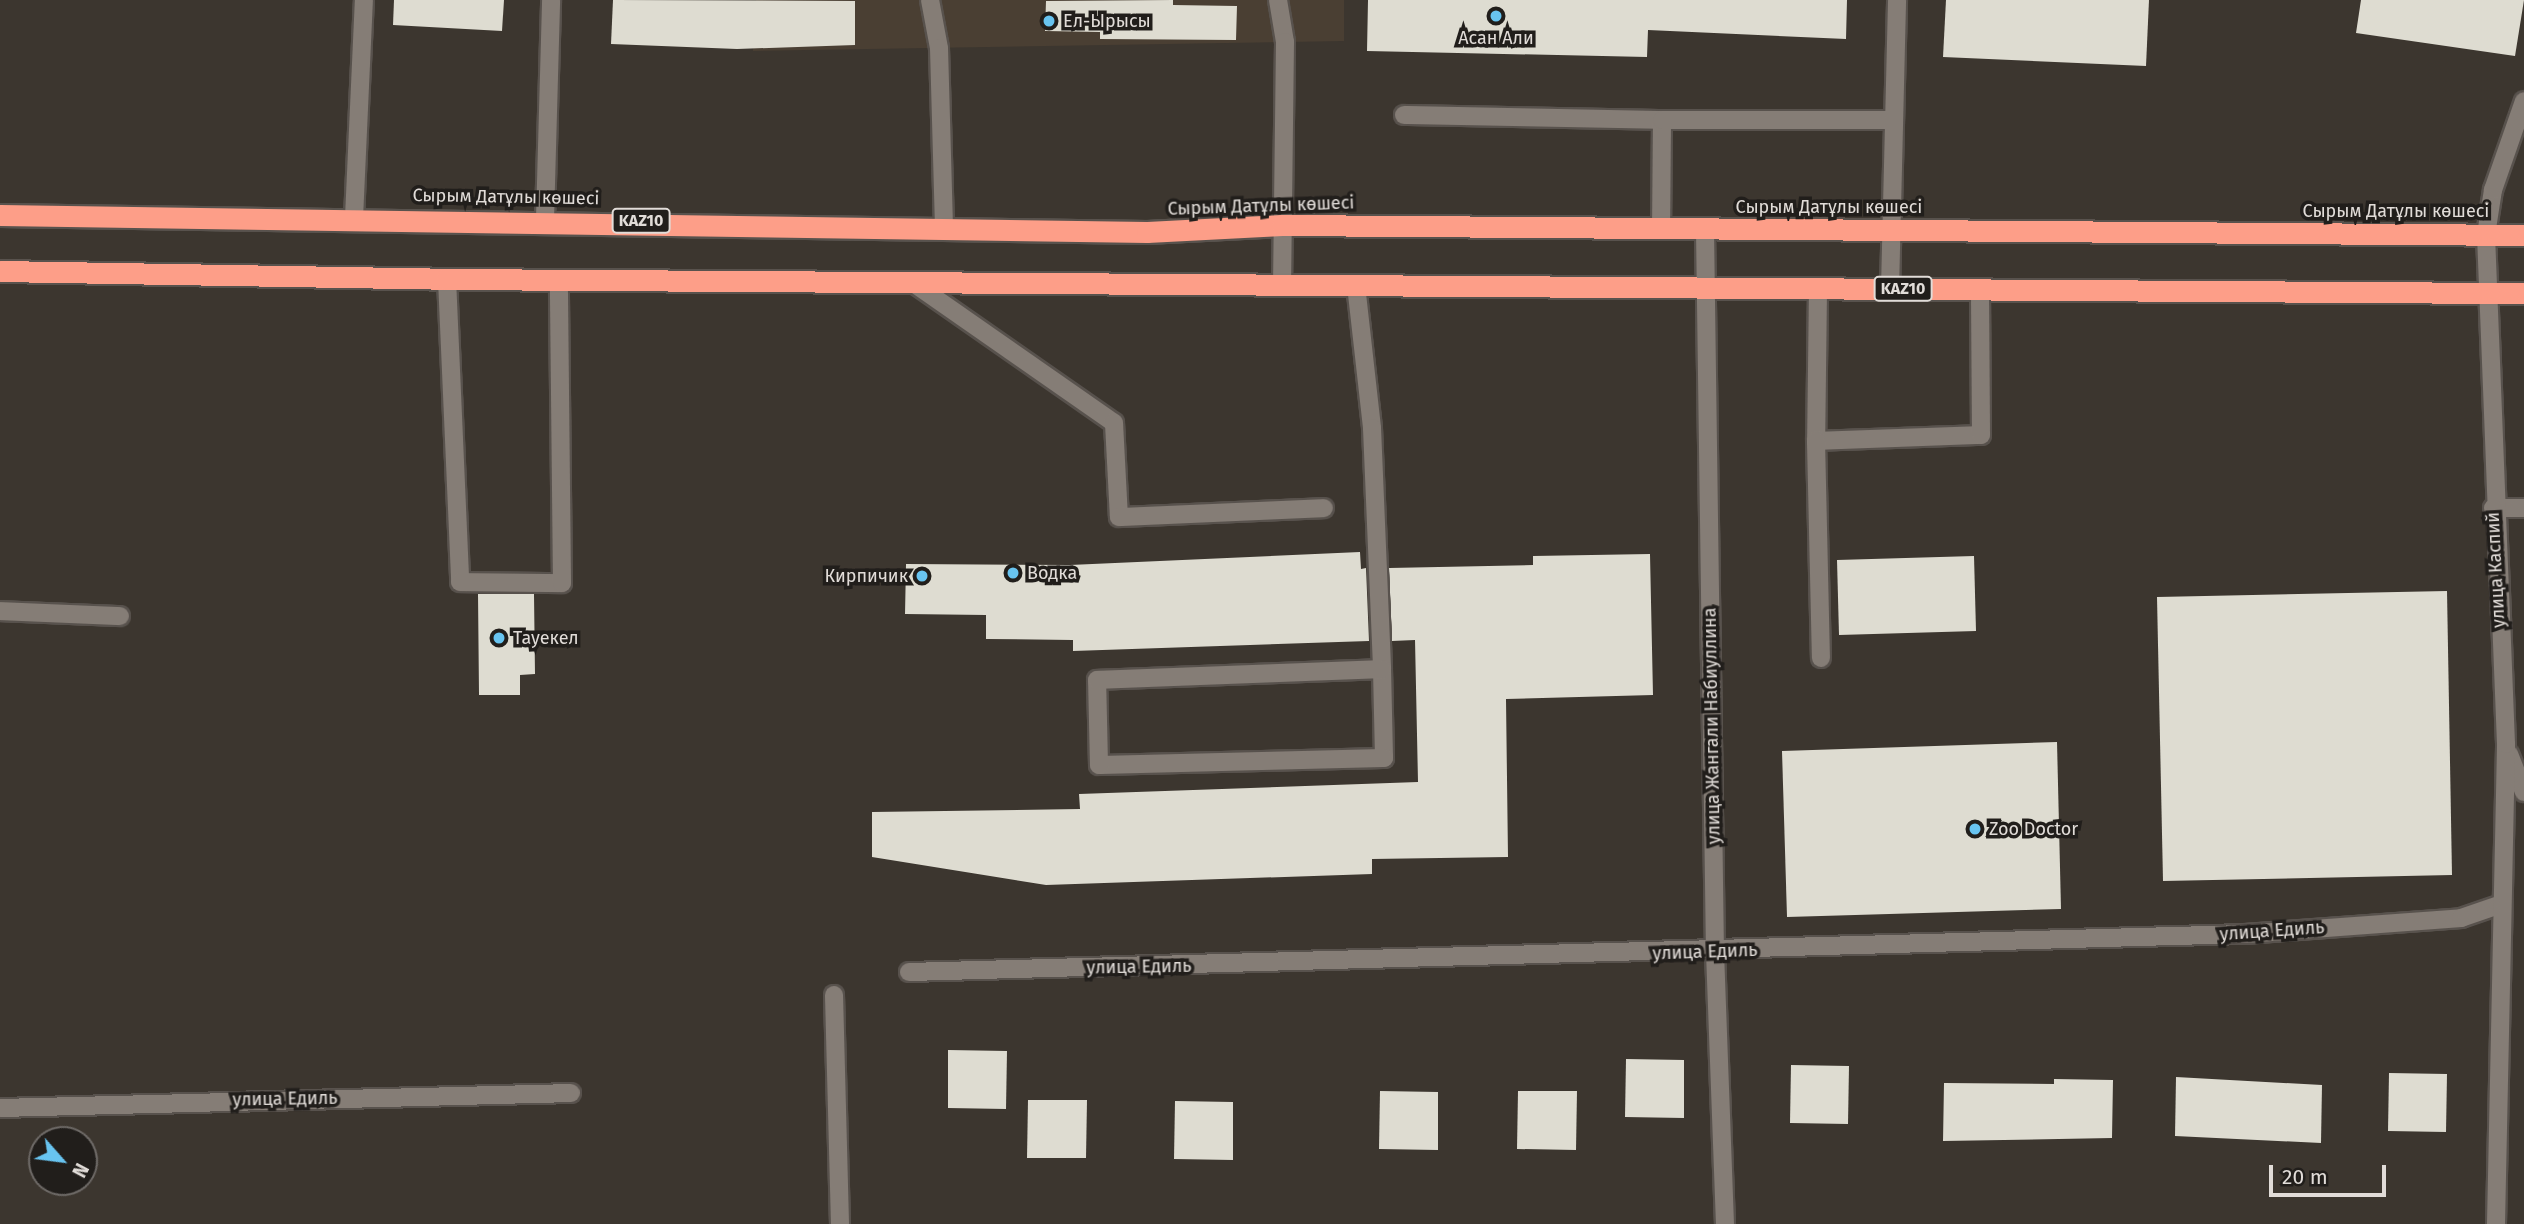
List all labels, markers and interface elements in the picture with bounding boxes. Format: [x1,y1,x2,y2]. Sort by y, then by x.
marker: Асан Али [1488,8,1504,24]
place label: Ел-Ырысы [1063,10,1151,32]
marker: Ел-Ырысы [1041,13,1057,29]
place label: Асан Али [1458,27,1534,49]
street label: Сырым Датұлы көшесі [412,185,600,209]
street label: Сырым Датұлы көшесі [1167,192,1355,220]
street label: Сырым Датұлы көшесі [1736,196,1922,218]
street label: Сырым Датұлы көшесі [2303,200,2489,222]
road number: KAZ10 [611,209,671,234]
road number: KAZ10 [1873,276,1933,302]
street label: улица Каспий [2482,512,2510,628]
place label: Водка [1027,562,1077,584]
place label: Кирпичик [824,565,908,587]
marker: Водка [1005,565,1021,581]
marker: Кирпичик [914,568,930,584]
street label: улица Жангали Набиуллина [1699,607,1725,845]
place label: Тауекел [513,627,579,649]
marker: Тауекел [491,630,507,646]
place label: Zoo Doctor [1989,818,2078,840]
marker: Zoo Doctor [1967,821,1983,837]
street label: улица Едиль [2219,917,2325,945]
street label: улица Едиль [1652,939,1758,965]
street label: улица Едиль [1086,955,1192,979]
street label: улица Едиль [232,1087,338,1111]
north arrow [28,1126,98,1196]
scale bar [2272,1150,2389,1194]
text: N [67,1159,93,1181]
text: 20 m [2282,1164,2328,1190]

